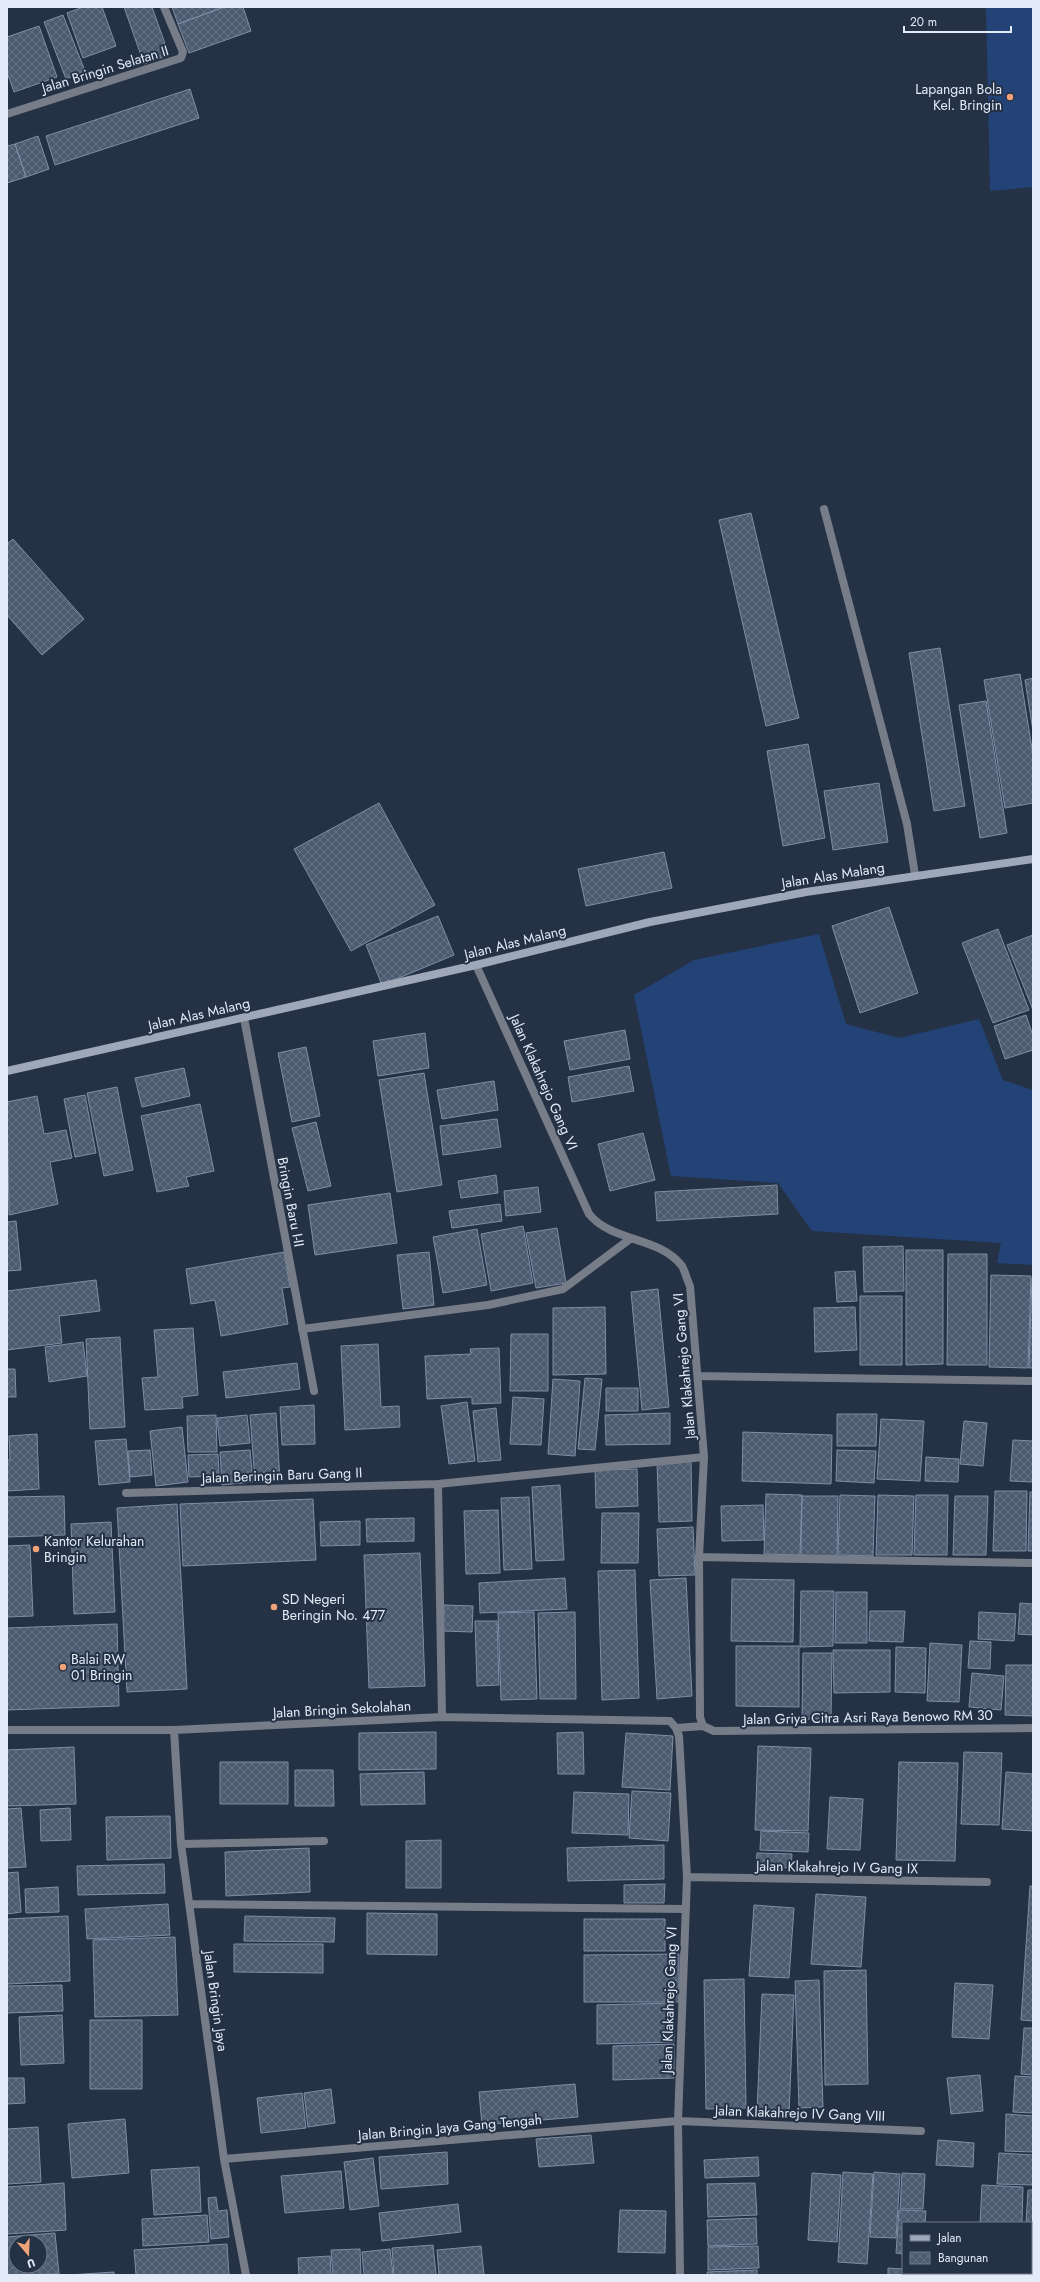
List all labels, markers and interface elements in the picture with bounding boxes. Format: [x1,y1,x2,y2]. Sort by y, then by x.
scale bar [904,8,1011,34]
text: 20 m [910,13,937,31]
street label: Jalan Bringin Selatan II [37,40,171,98]
place label: Lapangan Bola Kel. Bringin [915,79,1002,115]
marker: Lapangan Bola Kel. Bringin [1005,92,1015,102]
street label: Jalan Alas Malang [778,857,886,893]
street label: Jalan Alas Malang [460,920,568,965]
street label: Jalan Alas Malang [144,993,252,1036]
street label: Jalan Klakahrejo Gang VI [504,1009,583,1153]
street label: Bringin Baru I-II [273,1155,309,1249]
street label: Jalan Klakahrejo Gang VI [668,1292,701,1442]
street label: Jalan Beringin Baru Gang II [199,1462,363,1488]
place label: Kantor Kelurahan Bringin [44,1531,144,1567]
marker: Kantor Kelurahan Bringin [31,1544,41,1554]
place label: SD Negeri Beringin No. 477 [282,1589,386,1625]
marker: SD Negeri Beringin No. 477 [269,1602,279,1612]
place label: Balai RW 01 Bringin [71,1649,132,1685]
marker: Balai RW 01 Bringin [58,1662,68,1672]
street label: Jalan Bringin Sekolahan [270,1695,412,1723]
street label: Jalan Griya Citra Asri Raya Benowo RM 30 [741,1705,993,1729]
street label: Jalan Klakahrejo IV Gang IX [754,1856,918,1878]
street label: Jalan Klakahrejo Gang VI [656,1926,682,2076]
street label: Jalan Bringin Jaya [199,1947,233,2053]
street label: Jalan Klakahrejo IV Gang VIII [713,2100,885,2126]
street label: Jalan Bringin Jaya Gang Tengah [355,2109,543,2145]
legend [902,2222,1032,2274]
text: Jalan [936,2229,961,2247]
north arrow [8,2234,48,2274]
text: Bangunan [938,2249,988,2267]
text: U [25,2255,38,2272]

